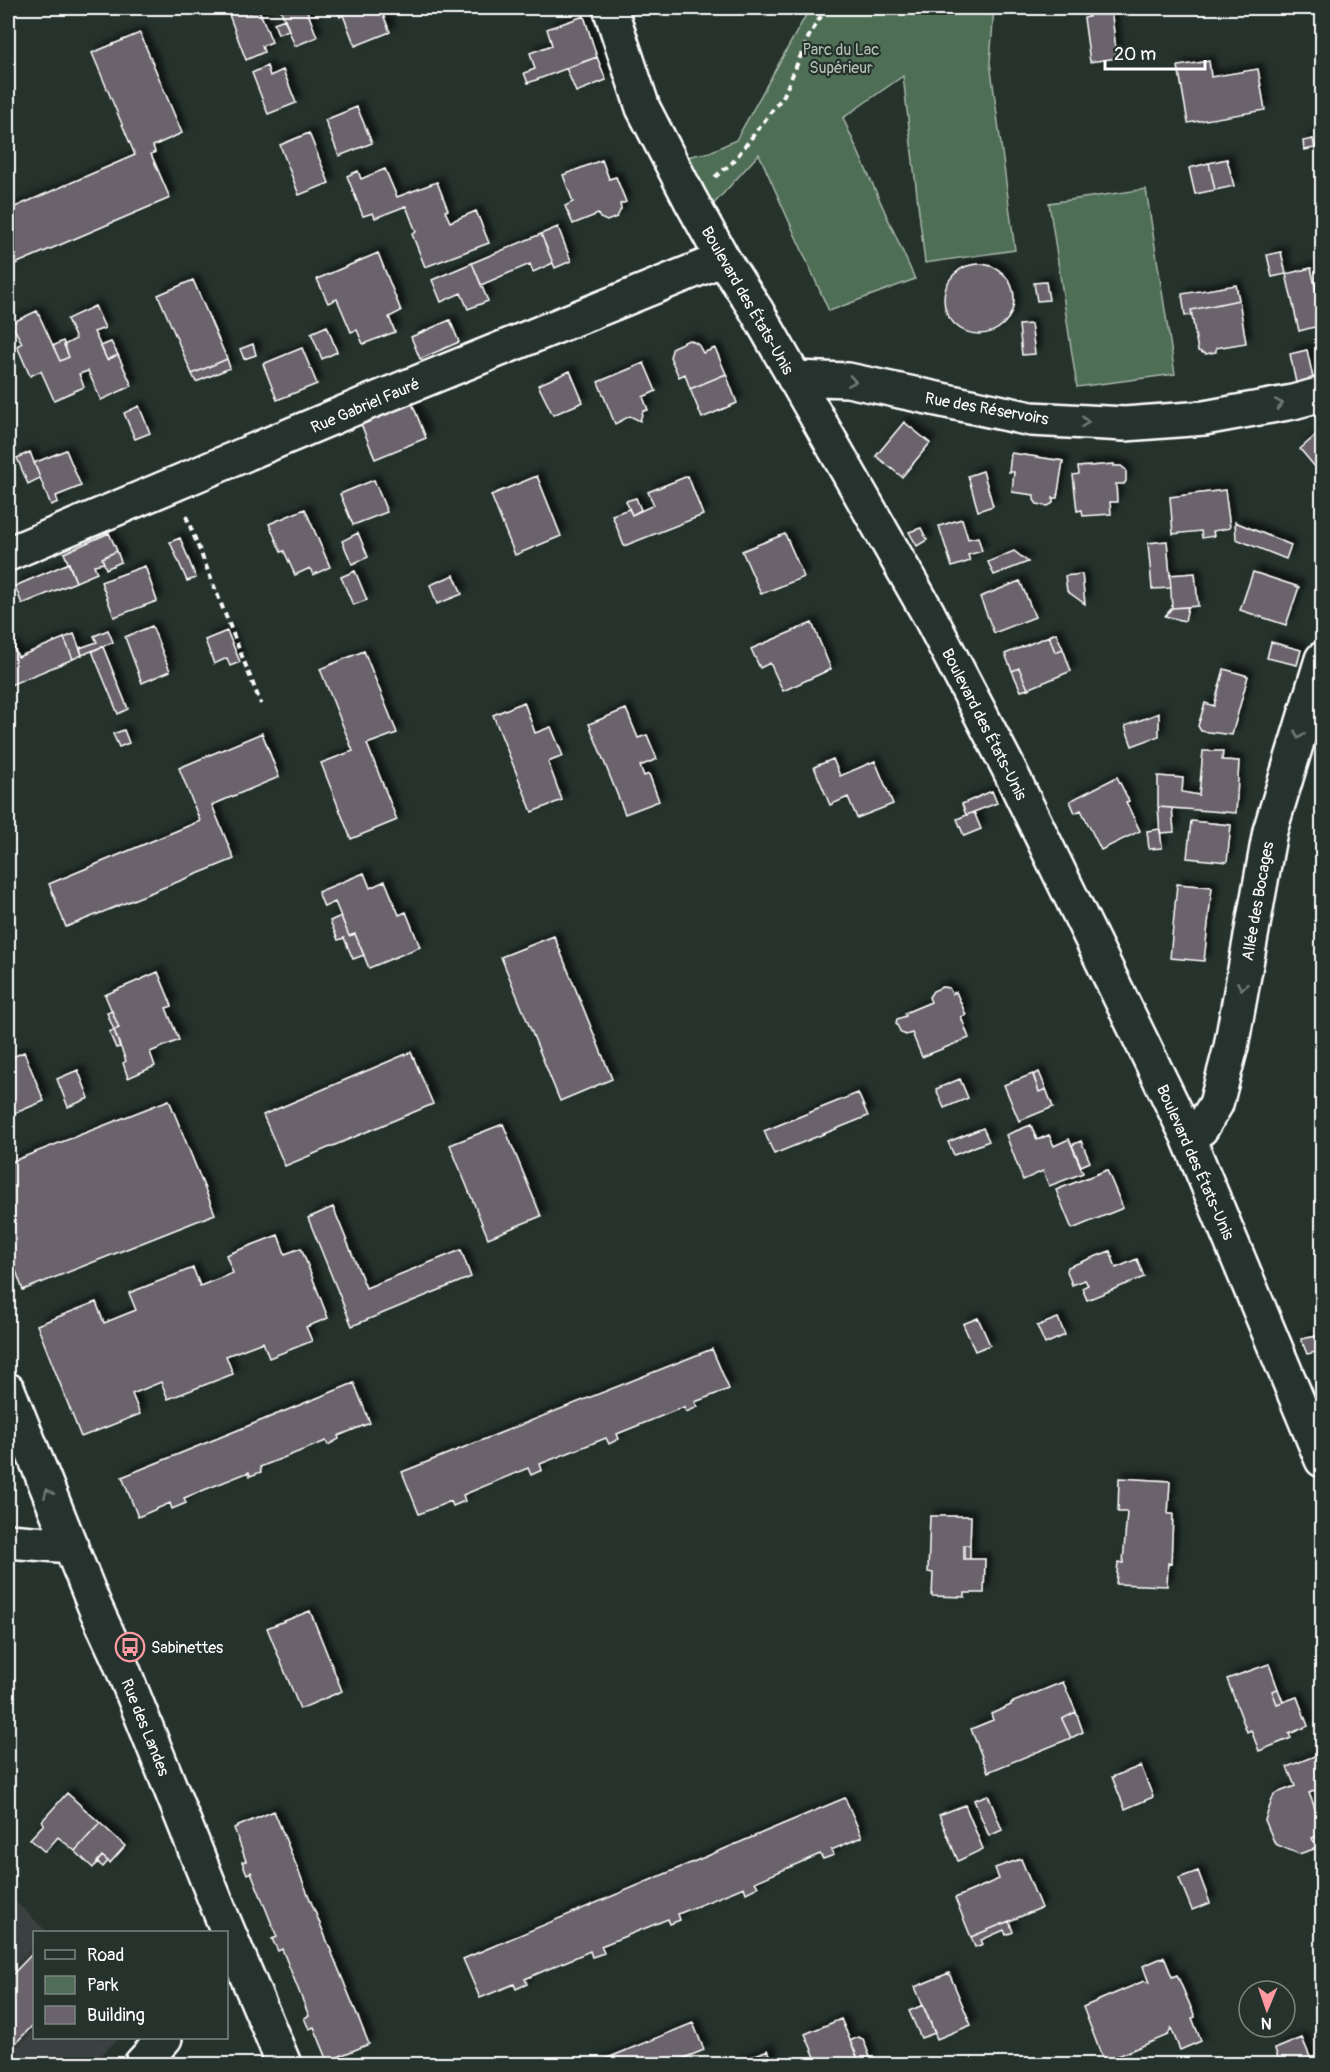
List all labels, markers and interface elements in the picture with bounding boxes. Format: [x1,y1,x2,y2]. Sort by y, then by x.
scale bar [1105,33,1206,71]
park label: Parc du Lac Supérieur [803,40,879,78]
text: 20 m [1114,43,1156,66]
street label: Boulevard des États-Unis [697,223,798,378]
street label: Rue Gabriel Fauré [308,374,423,438]
one-way arrow [848,375,857,387]
street label: Rue des Réservoirs [923,388,1050,430]
one-way arrow [1273,398,1283,411]
one-way arrow [1081,415,1090,428]
street label: Boulevard des États-Unis [937,645,1031,804]
one-way arrow [1294,729,1306,740]
street label: Allée des Bocages [1238,840,1278,962]
one-way arrow [1236,980,1249,990]
street label: Boulevard des États-Unis [1152,1082,1238,1243]
one-way arrow [43,1488,55,1499]
bus stop icon: Sabinettes [114,1631,146,1663]
place label: Sabinettes [151,1638,223,1658]
street label: Rue des Landes [116,1676,174,1779]
legend [33,1931,228,2039]
text: Road [87,1944,124,1967]
text: Park [87,1974,119,1997]
north arrow [1237,1979,1297,2039]
text: Building [87,2004,145,2027]
text: N [1261,2013,1272,2033]

